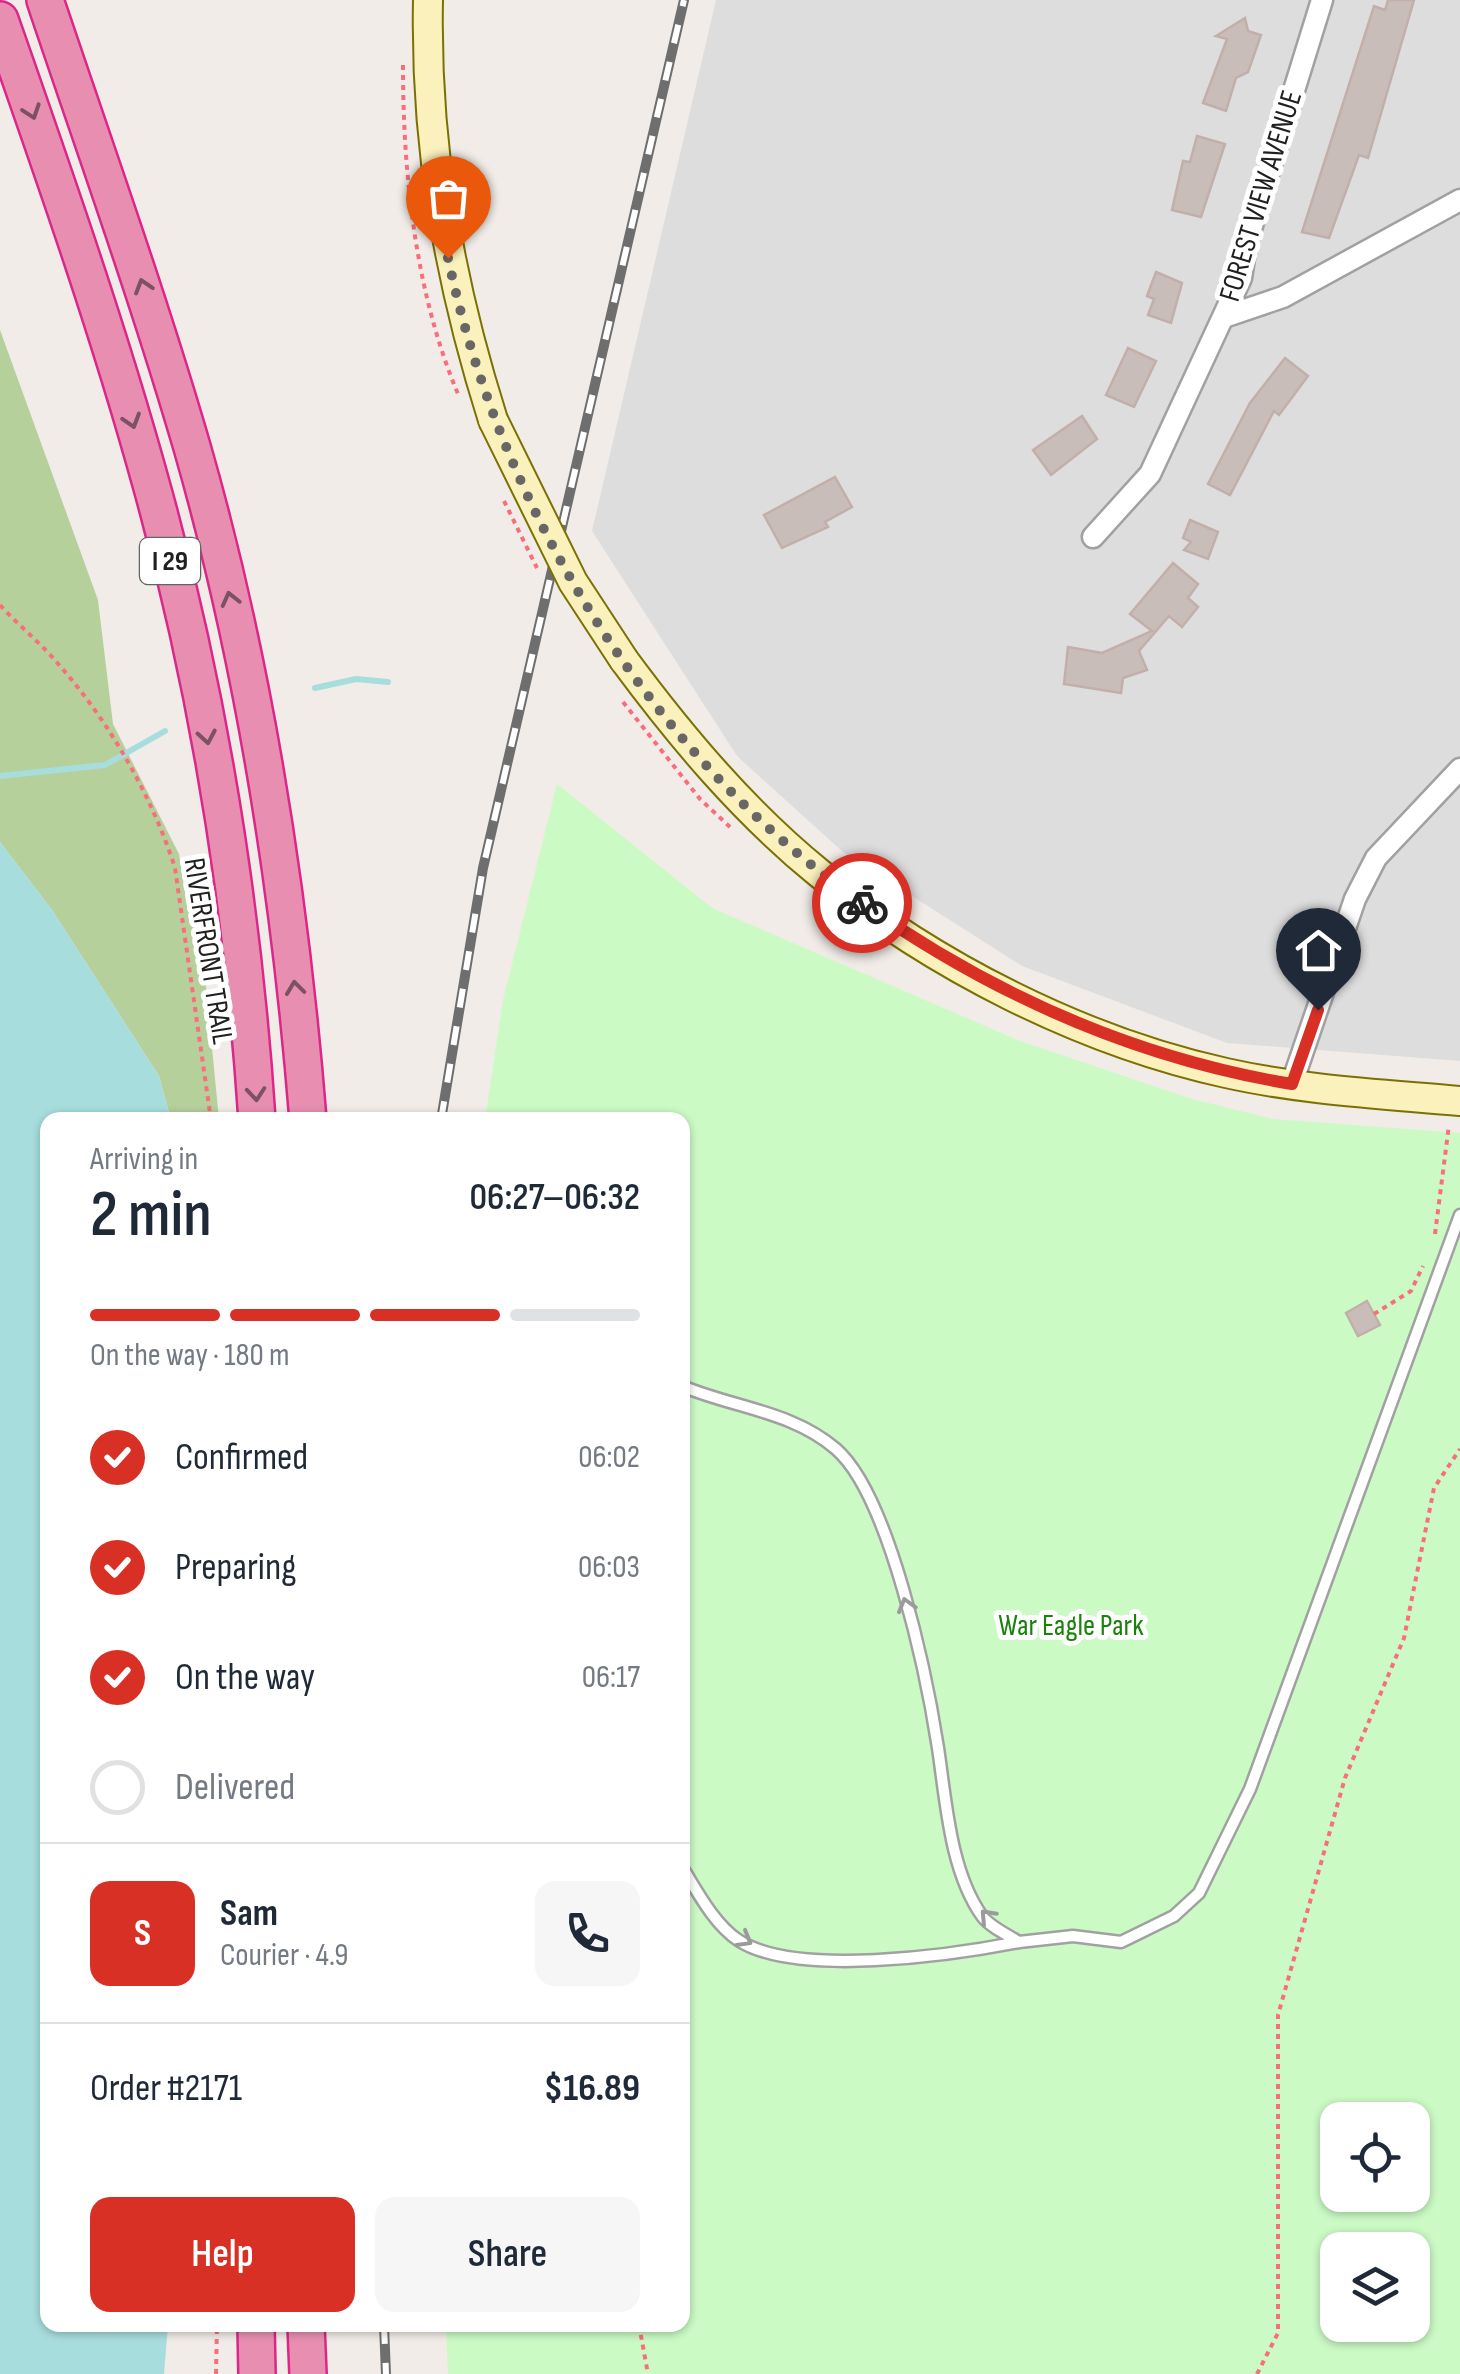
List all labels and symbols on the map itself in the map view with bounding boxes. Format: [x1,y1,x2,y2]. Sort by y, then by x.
street label: FOREST VIEW AVENUE [1212,86,1310,306]
one-way arrow [20,102,41,120]
pin [406,156,491,259]
one-way arrow [134,278,154,295]
one-way arrow [120,412,141,429]
road number: I 29 [140,538,200,584]
one-way arrow [220,591,241,608]
one-way arrow [196,729,217,745]
courier [812,853,912,953]
street label: RIVERFRONT TRAIL [176,855,240,1047]
pin [1276,908,1361,1011]
one-way arrow [285,980,306,996]
one-way arrow [244,1086,266,1102]
one-way arrow [897,1597,918,1614]
park label: War Eagle Park [998,1608,1144,1644]
one-way arrow [980,1910,998,1928]
one-way arrow [734,1927,752,1947]

